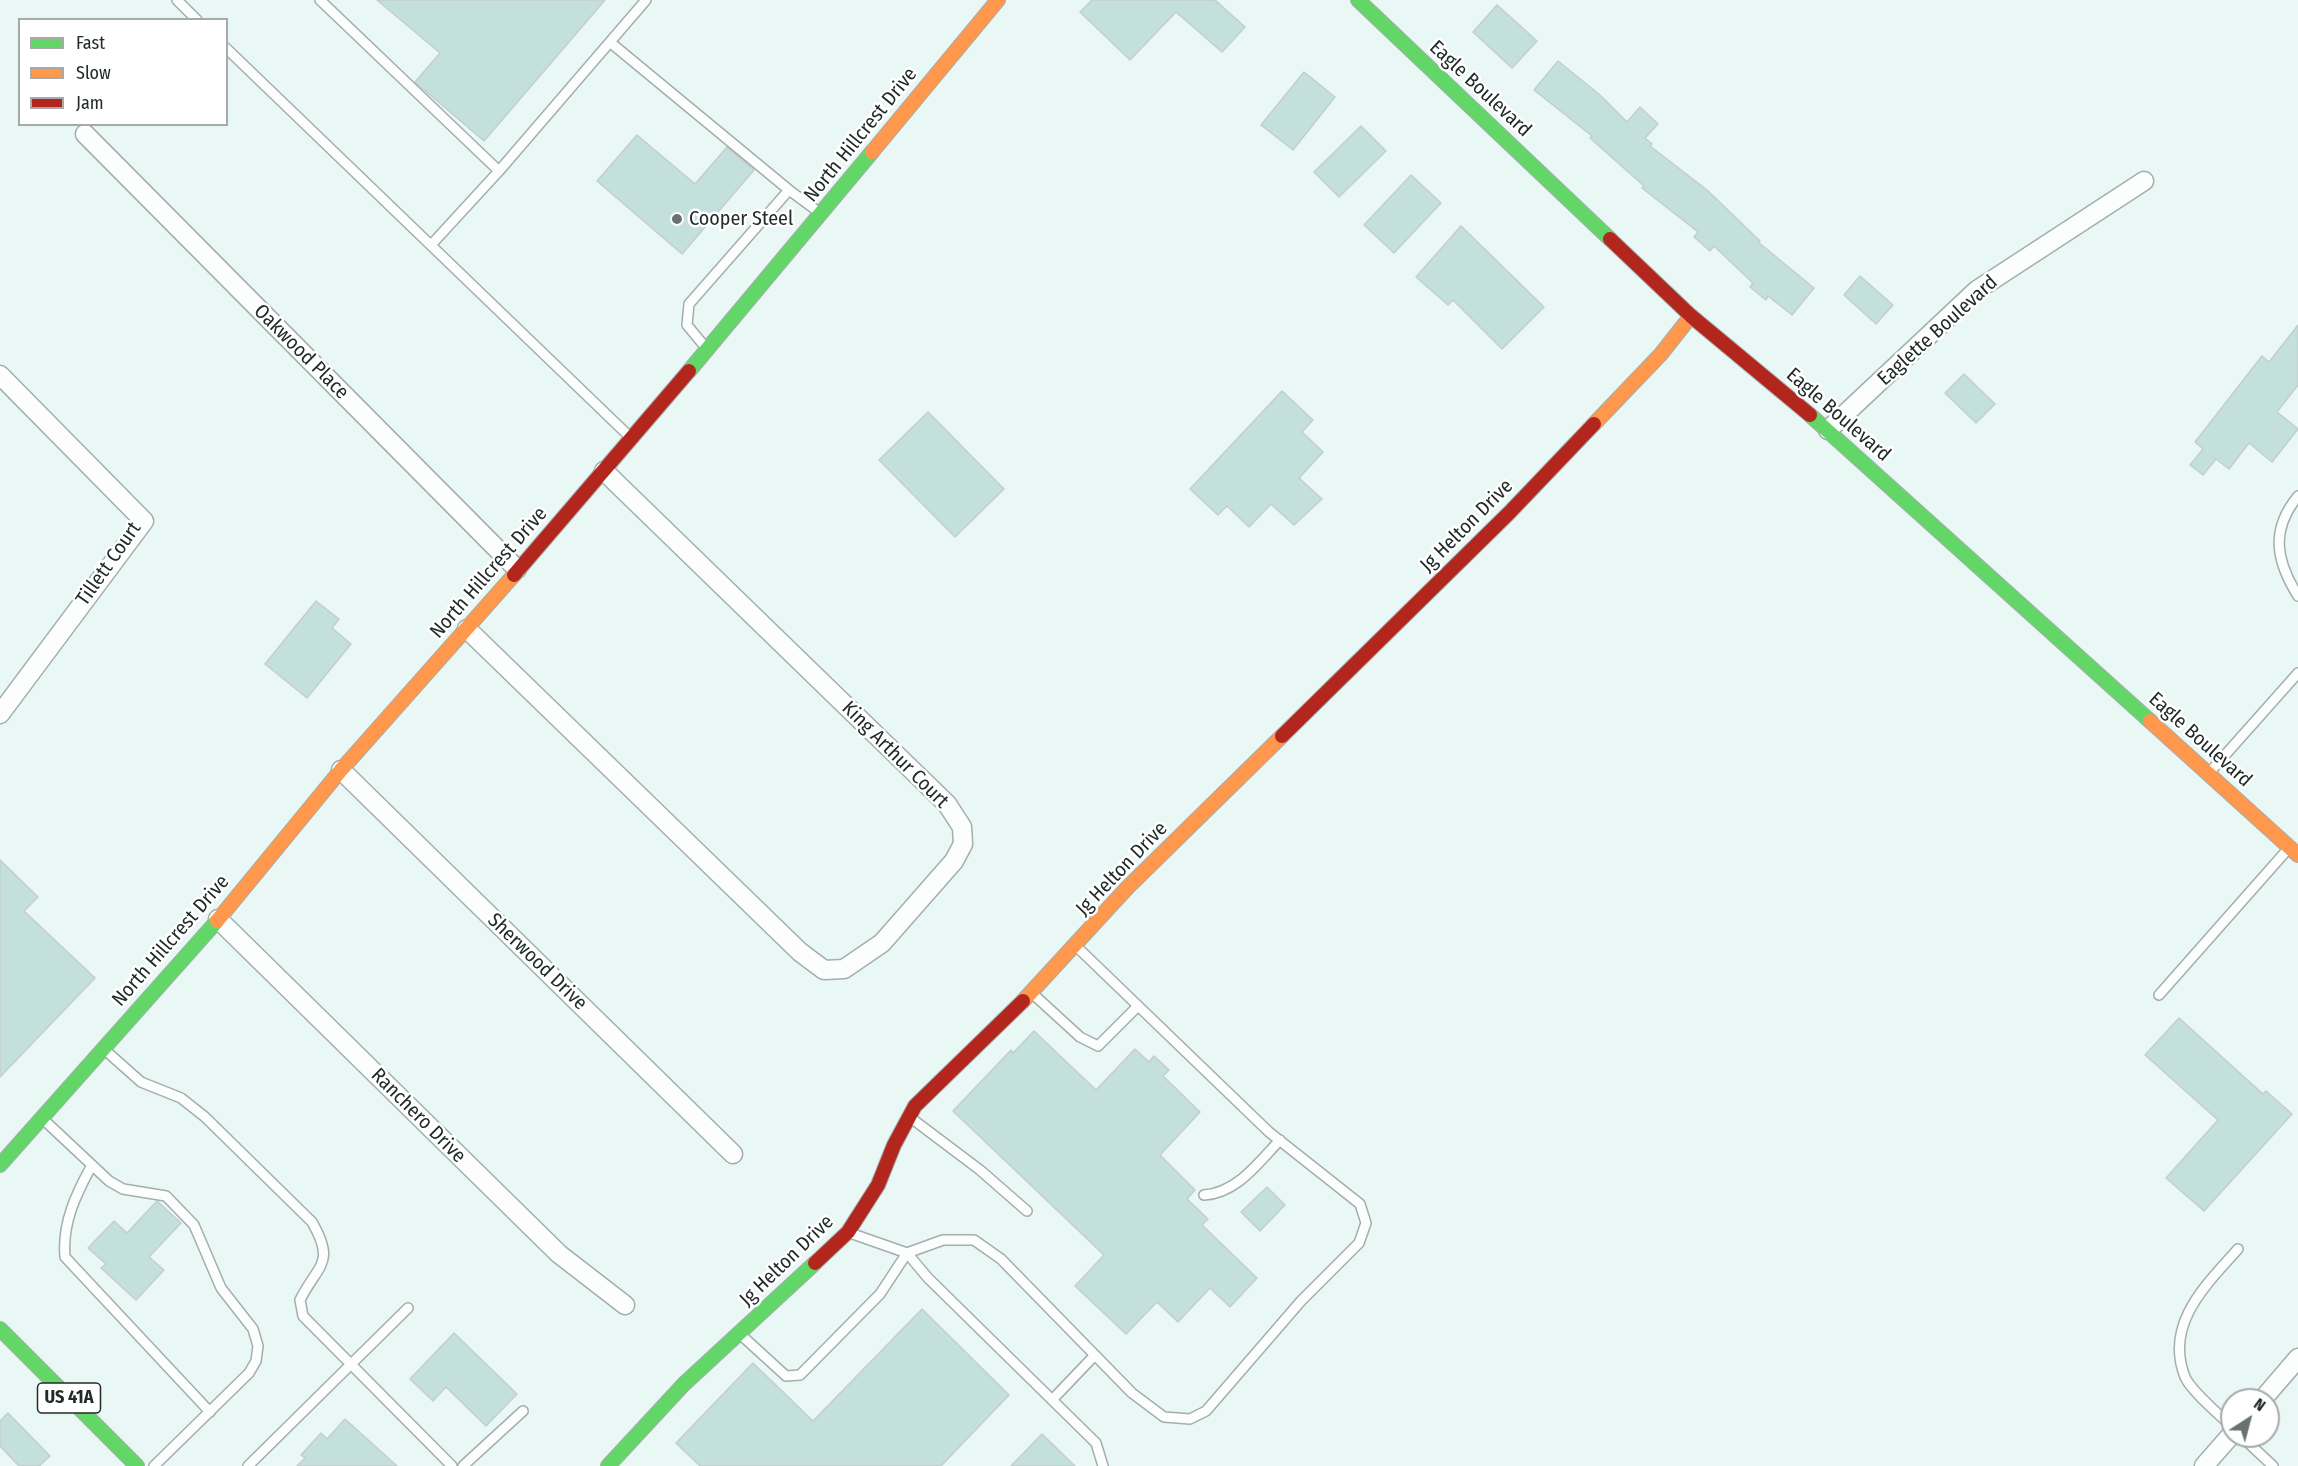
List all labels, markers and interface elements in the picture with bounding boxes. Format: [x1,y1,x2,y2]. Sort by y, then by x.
legend [18,18,228,126]
text: Fast [76,32,105,54]
street label: Eagle Boulevard [1424,36,1536,142]
text: Slow [76,62,111,84]
street label: North Hillcrest Drive [799,63,923,207]
text: Jam [76,92,104,114]
place label: Cooper Steel [689,207,793,231]
marker: Cooper Steel [670,212,684,226]
street label: Eaglette Boulevard [1873,271,2003,391]
street label: Oakwood Place [249,300,353,404]
street label: Eagle Boulevard [1781,363,1895,467]
street label: Jg Helton Drive [1416,475,1518,577]
street label: North Hillcrest Drive [425,502,553,644]
street label: Tillett Court [71,518,147,610]
street label: Eagle Boulevard [2144,687,2256,793]
street label: King Arthur Court [837,697,953,813]
street label: Jg Helton Drive [1071,817,1173,921]
street label: North Hillcrest Drive [107,870,235,1012]
street label: Sherwood Drive [482,908,592,1016]
street label: Ranchero Drive [366,1064,470,1168]
street label: Jg Helton Drive [735,1210,839,1312]
road number: US 41A [38,1383,100,1413]
north arrow [2220,1388,2280,1448]
text: N [2250,1394,2269,1415]

